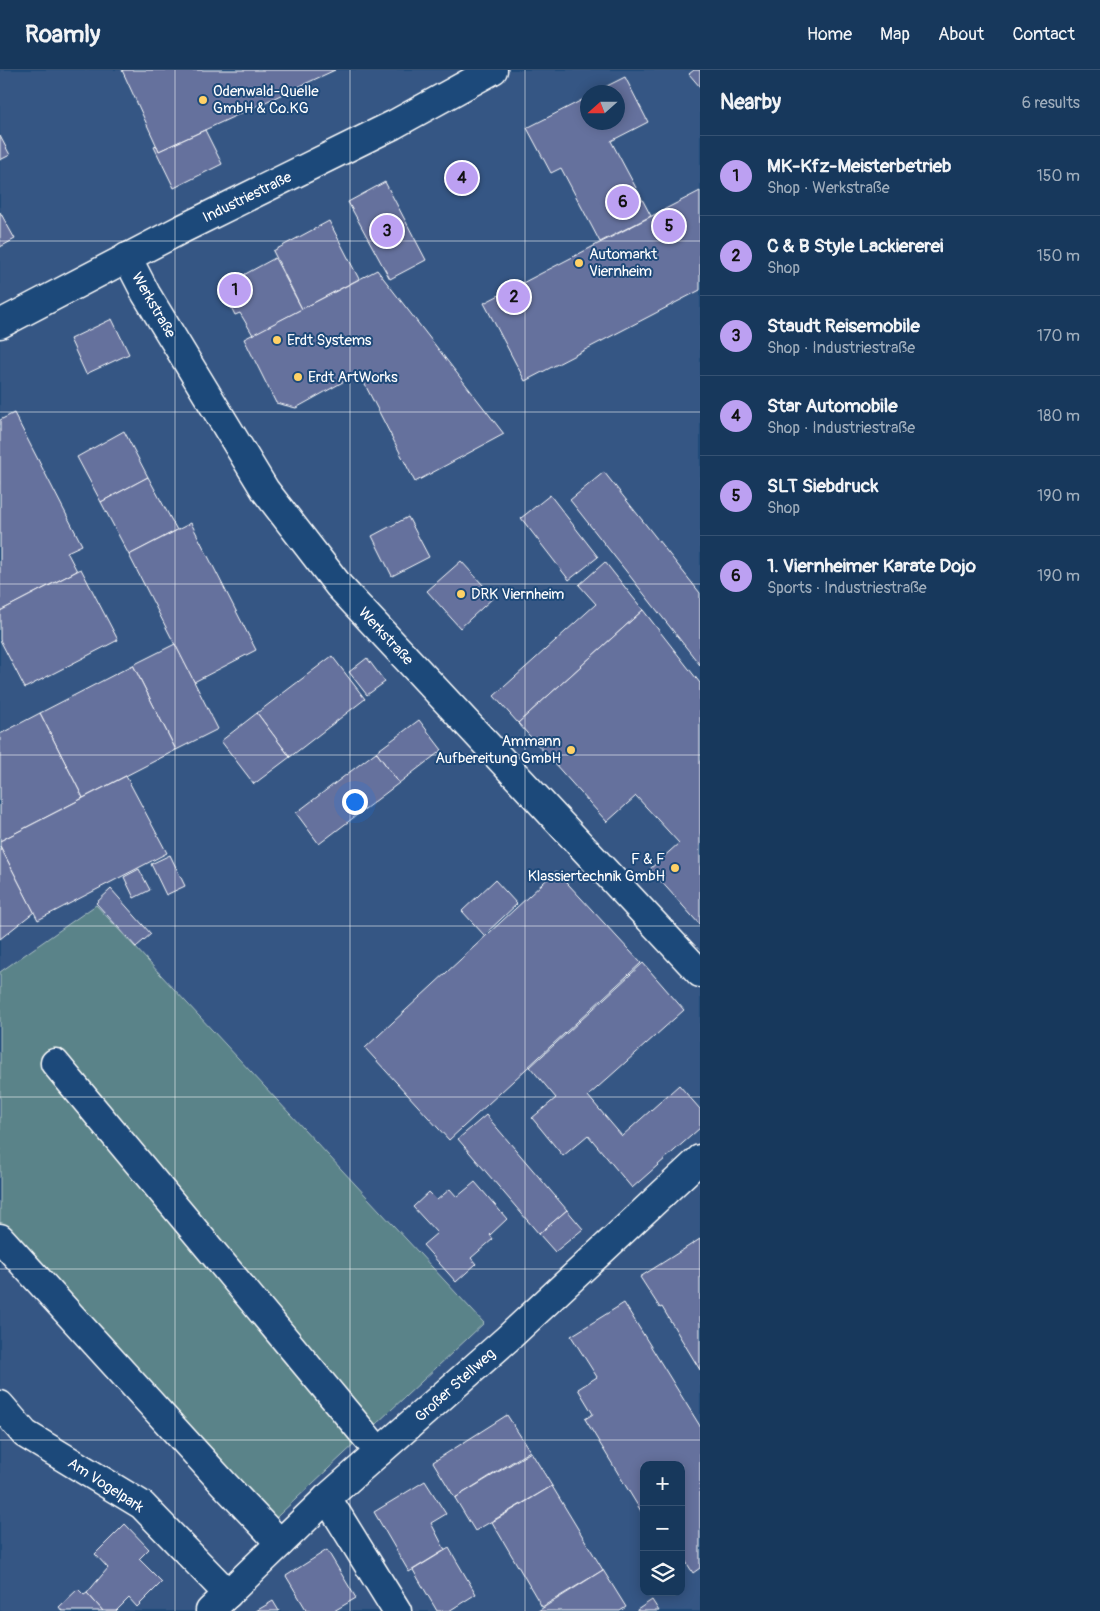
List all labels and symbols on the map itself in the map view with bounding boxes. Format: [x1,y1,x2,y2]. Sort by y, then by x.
place label: Odenwald-Quelle GmbH & Co.KG [213,82,319,118]
north arrow [580,85,625,130]
marker: Odenwald-Quelle GmbH & Co.KG [197,94,209,106]
pin: 4 [446,159,478,197]
street label: Industriestraße [200,168,295,227]
pin: 6 [607,183,639,221]
pin: 5 [653,207,685,245]
pin: 3 [371,212,403,250]
place label: Automarkt Viernheim [589,245,658,281]
marker: Automarkt Viernheim [573,257,585,269]
street label: Werkstraße [127,269,180,342]
pin: 1 [219,271,251,309]
pin: 2 [498,278,530,316]
place label: Erdt Systems [287,331,372,350]
marker: Erdt Systems [271,334,283,346]
place label: Erdt ArtWorks [308,368,398,387]
marker: Erdt ArtWorks [292,371,304,383]
place label: DRK Viernheim [471,585,564,604]
marker: DRK Viernheim [455,588,467,600]
street label: Werkstraße [354,603,418,670]
place label: Ammann Aufbereitung GmbH [435,732,561,768]
marker: Ammann Aufbereitung GmbH [565,744,577,756]
your location [342,789,368,815]
place label: F & F Klassiertechnik GmbH [528,850,665,886]
marker: F & F Klassiertechnik GmbH [669,862,681,874]
street label: Großer Stellweg [411,1344,499,1426]
street label: Am Vogelpark [64,1454,148,1518]

